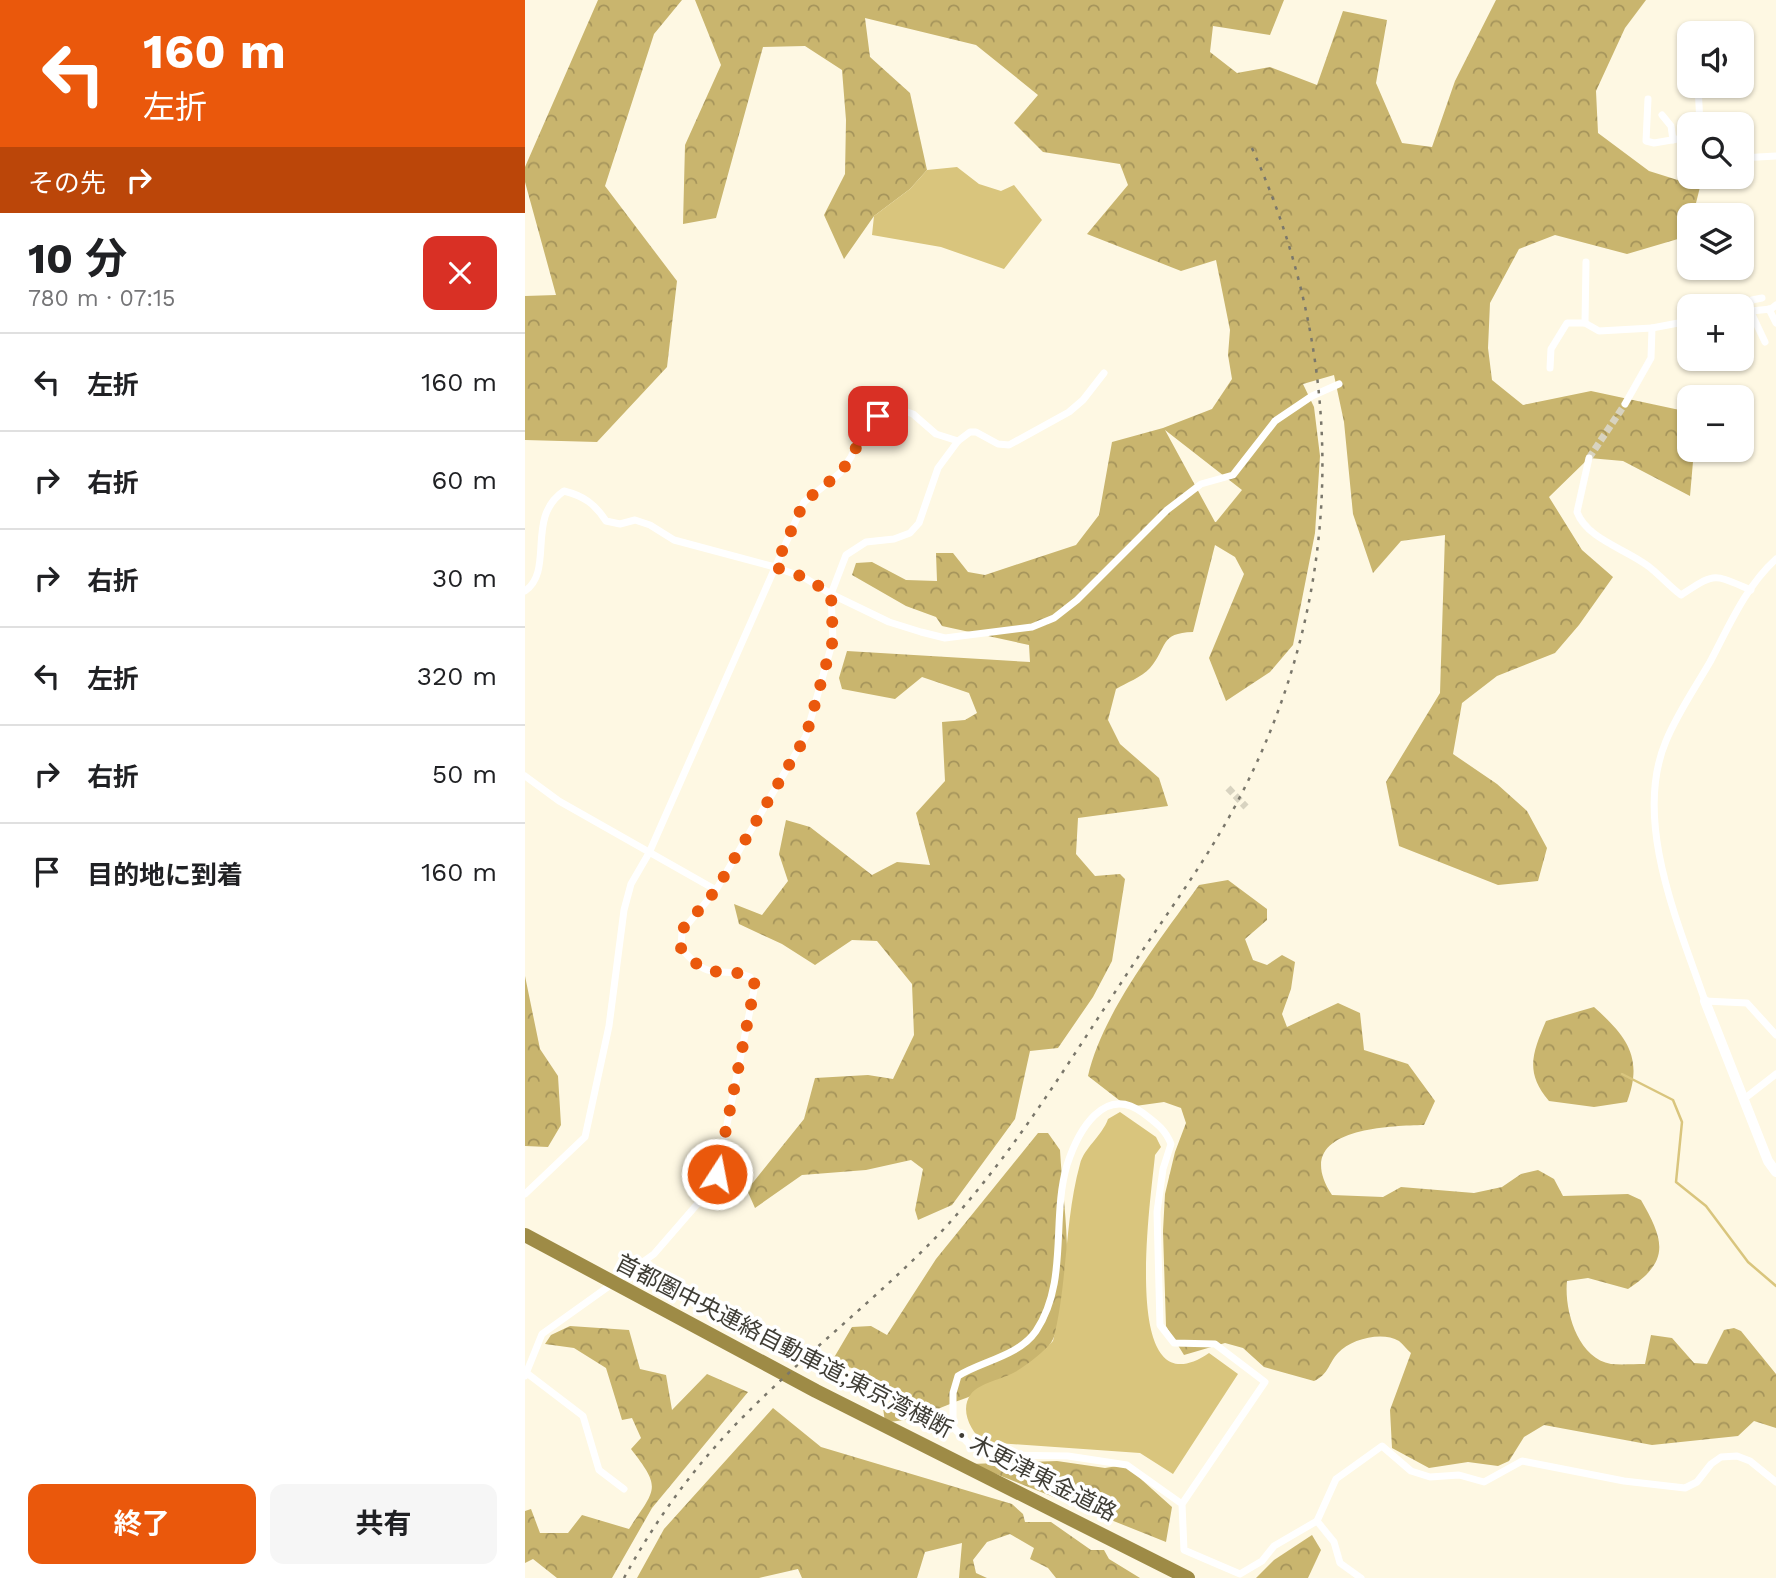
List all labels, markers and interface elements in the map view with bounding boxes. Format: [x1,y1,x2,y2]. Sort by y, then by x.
map controls [1677,21,1754,462]
button: sound [1677,21,1754,98]
text: 160 m [143,22,286,80]
icon: left [28,28,119,119]
text: 左折 [143,88,207,126]
button: search [1677,112,1754,189]
icon: right [120,161,158,199]
text: その先 [28,168,106,198]
button: layers [1677,203,1754,280]
text: 10 分 [28,234,127,283]
button: close [423,236,497,310]
text: 780 m · 07:15 [28,285,175,312]
button: + [1677,294,1754,371]
icon: left [28,363,66,401]
text: 160 m [421,367,497,397]
text: 左折 [87,370,139,400]
button: − [1677,385,1754,462]
pin [848,386,908,446]
icon: arrive [859,397,897,435]
icon: right [28,461,66,499]
text: 60 m [431,465,497,495]
text: 右折 [87,468,139,498]
icon: right [28,559,66,597]
text: 30 m [432,563,497,593]
text: 右折 [87,566,139,596]
icon: left [28,657,66,695]
text: 320 m [417,661,497,691]
text: 左折 [87,664,139,694]
icon: right [28,755,66,793]
text: 50 m [432,759,497,789]
text: 右折 [87,762,139,792]
icon: arrive [28,853,66,891]
text: 160 m [421,857,497,887]
text: 目的地に到着 [87,860,243,890]
position arrow [680,1137,754,1211]
street label: 首都圏中央連絡自動車道;東京湾横断・木更津東金道路 [611,1249,1121,1527]
button: 終了 [28,1484,256,1564]
button: 共有 [270,1484,497,1564]

